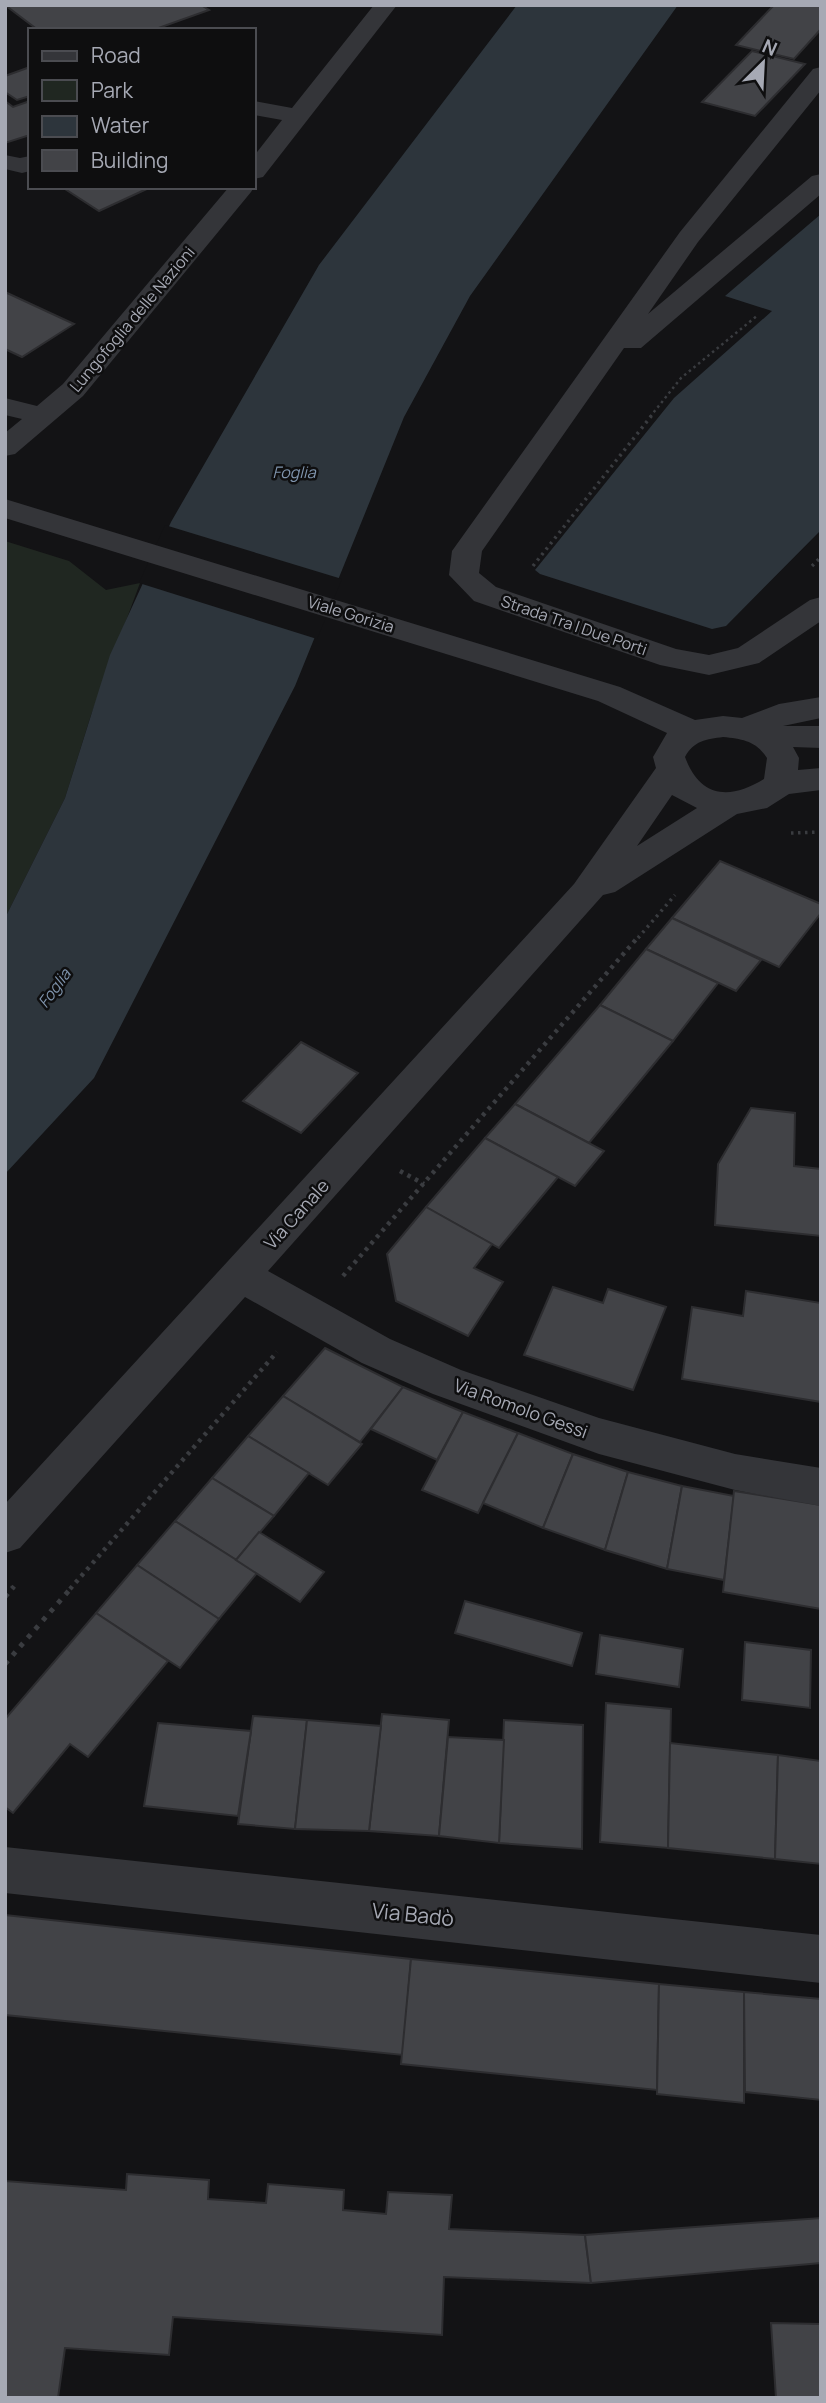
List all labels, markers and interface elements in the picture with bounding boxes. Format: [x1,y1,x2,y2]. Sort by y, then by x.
legend [28,28,256,189]
north arrow [728,28,798,98]
text: N [758,33,781,62]
text: Road [91,41,141,69]
text: Park [91,76,133,104]
text: Water [91,111,150,139]
text: Building [91,146,168,174]
street label: Lungofoglia delle Nazioni [65,242,199,396]
water label: Foglia [272,461,317,483]
street label: Viale Gorizia [305,590,397,638]
street label: Strada Tra I Due Porti [498,590,650,660]
water label: Foglia [32,963,76,1012]
street label: Via Canale [258,1174,334,1254]
street label: Via Romolo Gessi [451,1373,591,1443]
street label: Via Badò [371,1896,455,1932]

